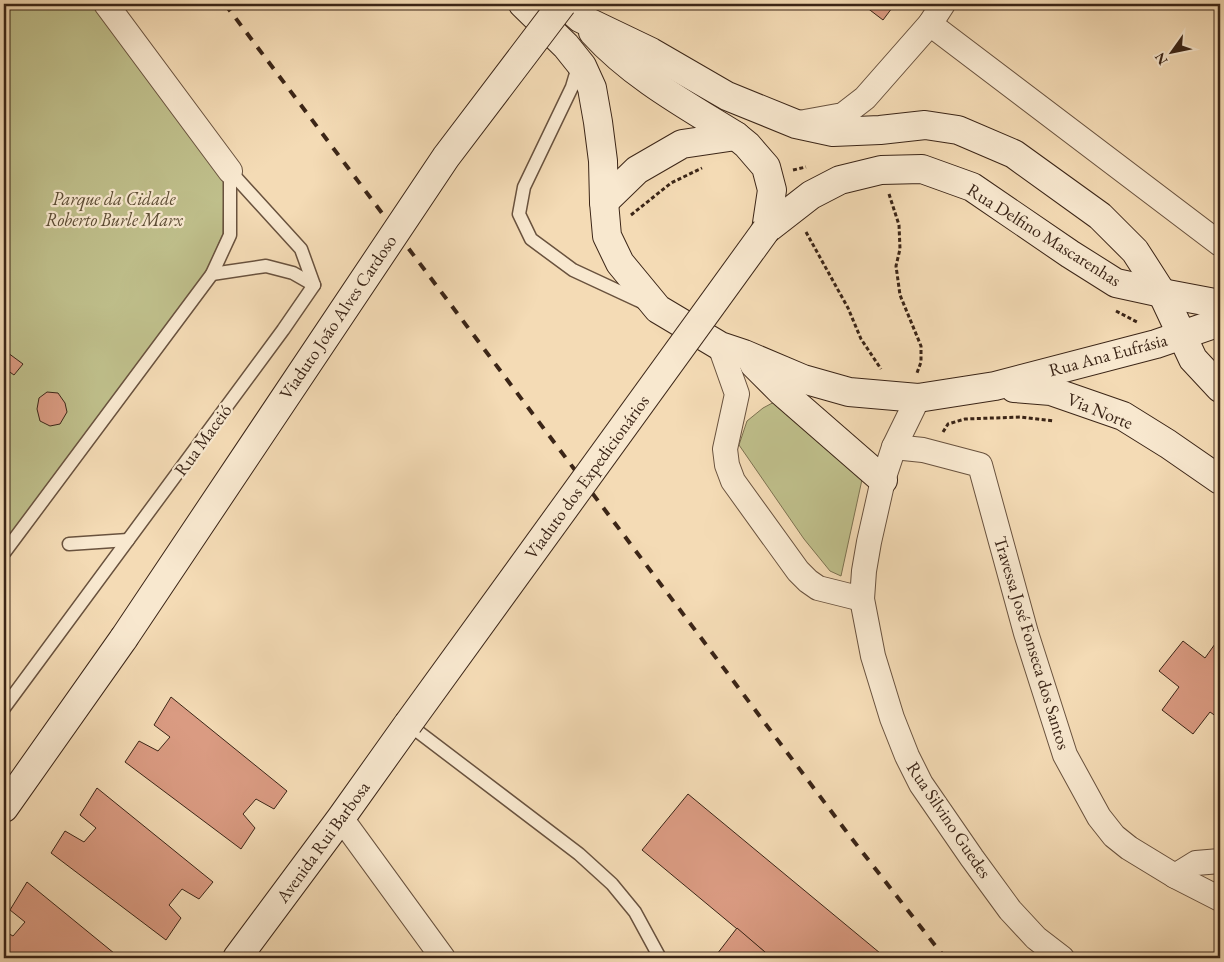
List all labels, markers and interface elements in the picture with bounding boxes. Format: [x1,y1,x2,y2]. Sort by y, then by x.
north arrow [1146,28,1196,78]
text: N [1150,49,1172,69]
street label: Rua Delfino Mascarenhas [963,178,1126,291]
park label: Parque da Cidade Roberto Burle Marx [45,187,184,231]
street label: Viaduto João Alves Cardoso [274,230,401,403]
street label: Rua Ana Eufrásia [1046,327,1170,381]
street label: Via Norte [1064,387,1136,434]
street label: Viaduto dos Expedicionários [519,390,654,563]
street label: Rua Maceió [169,399,236,480]
street label: Travessa José Fonseca dos Santos [989,533,1076,752]
street label: Rua Silvino Guedes [902,757,997,883]
street label: Avenida Rui Barbosa [270,776,375,908]

